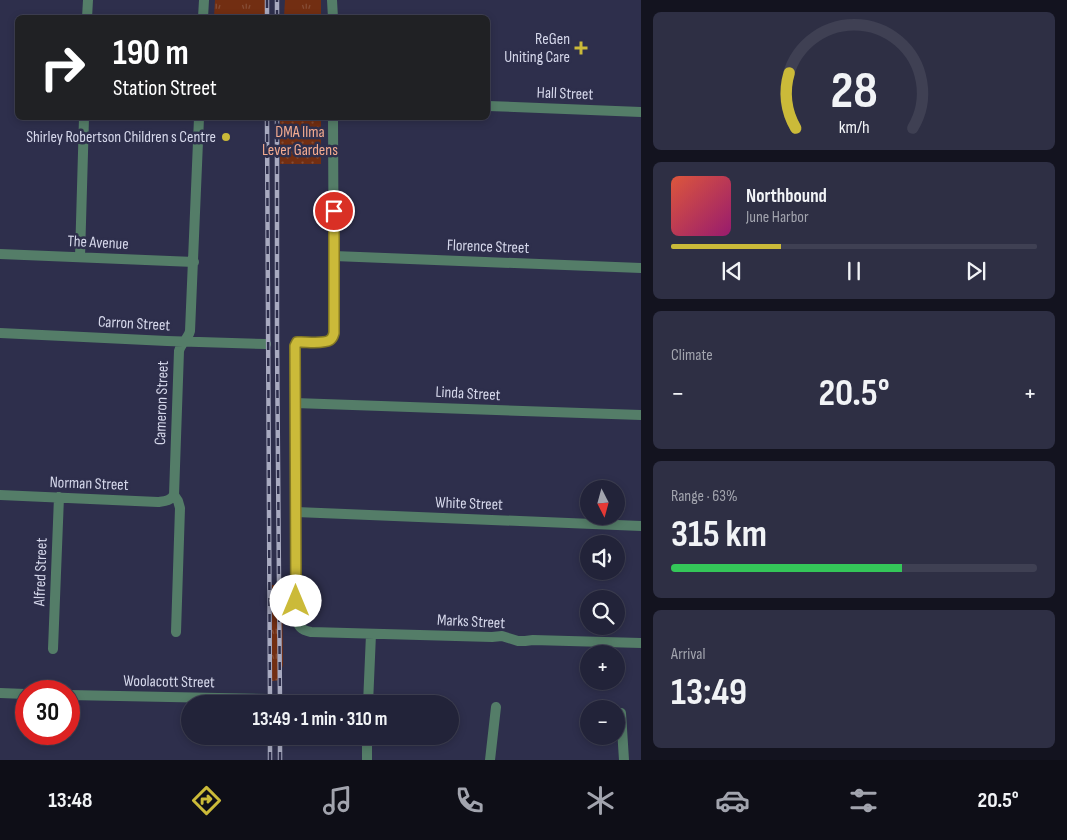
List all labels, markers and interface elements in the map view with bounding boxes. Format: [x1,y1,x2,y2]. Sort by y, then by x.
place label: ReGen Uniting Care [504,30,570,67]
text: 190 m [113,32,189,75]
icon: right [30,35,95,100]
marker: ReGen Uniting Care [574,41,588,55]
text: 28 [830,60,878,123]
text: Station Street [113,75,217,102]
street label: Hall Street [536,84,594,104]
text: km/h [839,117,869,138]
park label: DMA Ilma Lever Gardens [262,123,338,160]
place label: Shirley Robertson Children s Centre [26,128,216,147]
marker: Shirley Robertson Children s Centre [220,131,232,143]
text: Northbound [746,185,827,208]
pin [313,190,355,232]
icon: arrive [320,197,348,225]
text: June Harbor [746,208,809,227]
street label: The Avenue [67,232,129,254]
street label: Florence Street [446,236,530,258]
icon: previous [718,257,746,285]
icon: pause [840,257,868,285]
icon: next [962,257,990,285]
street label: Carron Street [97,313,171,335]
text: Climate [671,346,713,365]
street label: Cameron Street [151,360,173,446]
text: 20.5° [818,371,890,416]
text: − [671,377,685,410]
text: + [1023,377,1037,410]
street label: Linda Street [435,383,501,405]
street label: Norman Street [49,473,129,495]
north arrow [580,480,625,525]
map controls [580,480,625,745]
text: Range · 63% [671,487,738,506]
street label: White Street [435,493,503,515]
text: 315 km [671,512,767,557]
button: sound [580,535,625,580]
street label: Alfred Street [30,537,52,608]
position arrow [269,574,321,626]
button: search [580,590,625,635]
street label: Marks Street [436,611,506,633]
button: + [580,645,625,690]
text: Arrival [671,645,705,664]
text: 13:49 [671,670,747,715]
street label: Woolacott Street [123,672,215,692]
speed limit sign: 30 [15,680,80,745]
button: − [580,700,625,745]
text: 13:49 · 1 min · 310 m [253,708,387,731]
icon: directions [189,783,224,818]
icon: music [320,783,355,818]
icon: phone [452,783,487,818]
icon: climate [583,783,618,818]
icon: car [715,783,750,818]
icon: filters [846,783,881,818]
text: 13:48 [48,787,92,814]
text: 20.5° [978,787,1019,814]

